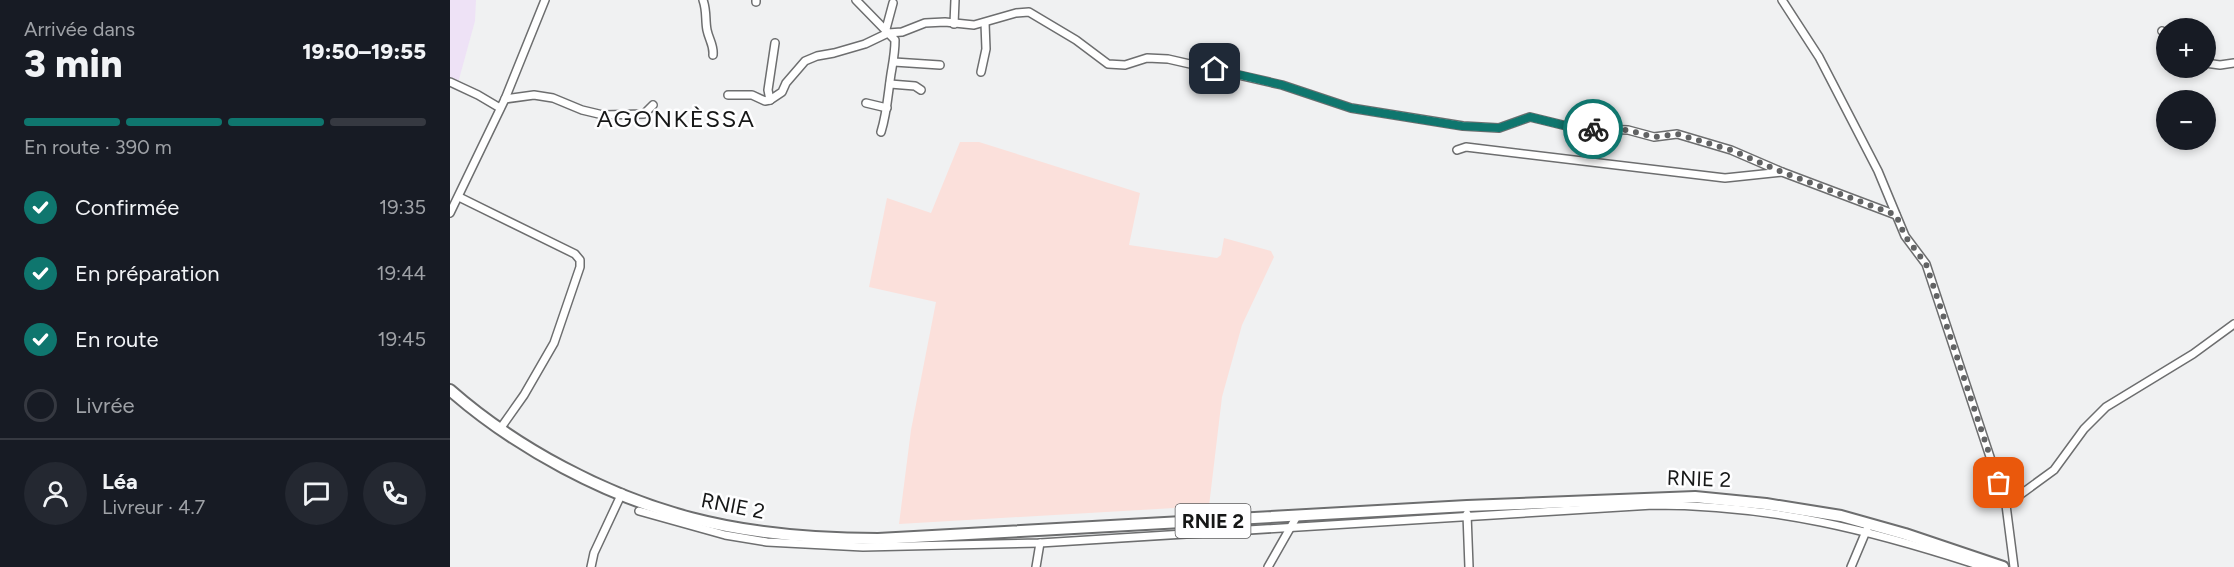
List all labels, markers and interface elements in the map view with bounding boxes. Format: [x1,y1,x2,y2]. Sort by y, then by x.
text: Arrivée dans [24,17,135,41]
map controls [2156,18,2216,150]
button: + [2156,18,2216,78]
text: 19:50–19:55 [302,38,426,65]
text: 3 min [24,40,122,87]
pin [1189,43,1240,94]
icon: home [1198,52,1231,85]
button: − [2156,90,2216,150]
courier [1563,99,1623,159]
district label: AGONKÈSSA [596,104,756,133]
icon: bike [1577,113,1610,146]
text: En route · 390 m [24,135,172,159]
icon: check [24,191,57,224]
text: Confirmée [75,194,179,221]
text: 19:35 [379,195,426,219]
icon: check [24,257,57,290]
text: En préparation [75,260,220,287]
text: 19:44 [377,261,426,285]
icon: check [24,323,57,356]
text: En route [75,326,158,353]
text: 19:45 [377,327,426,351]
text: Livrée [75,392,134,419]
pin [1973,457,2024,508]
button: person [24,462,87,525]
button: chat [285,462,348,525]
button: phone [363,462,426,525]
street label: RNIE 2 [1666,465,1732,492]
icon: bag [1982,466,2015,499]
text: Léa [102,468,138,495]
street label: RNIE 2 [699,487,767,524]
text: Livreur · 4.7 [102,495,205,519]
road number: RNIE 2 [1176,504,1251,538]

